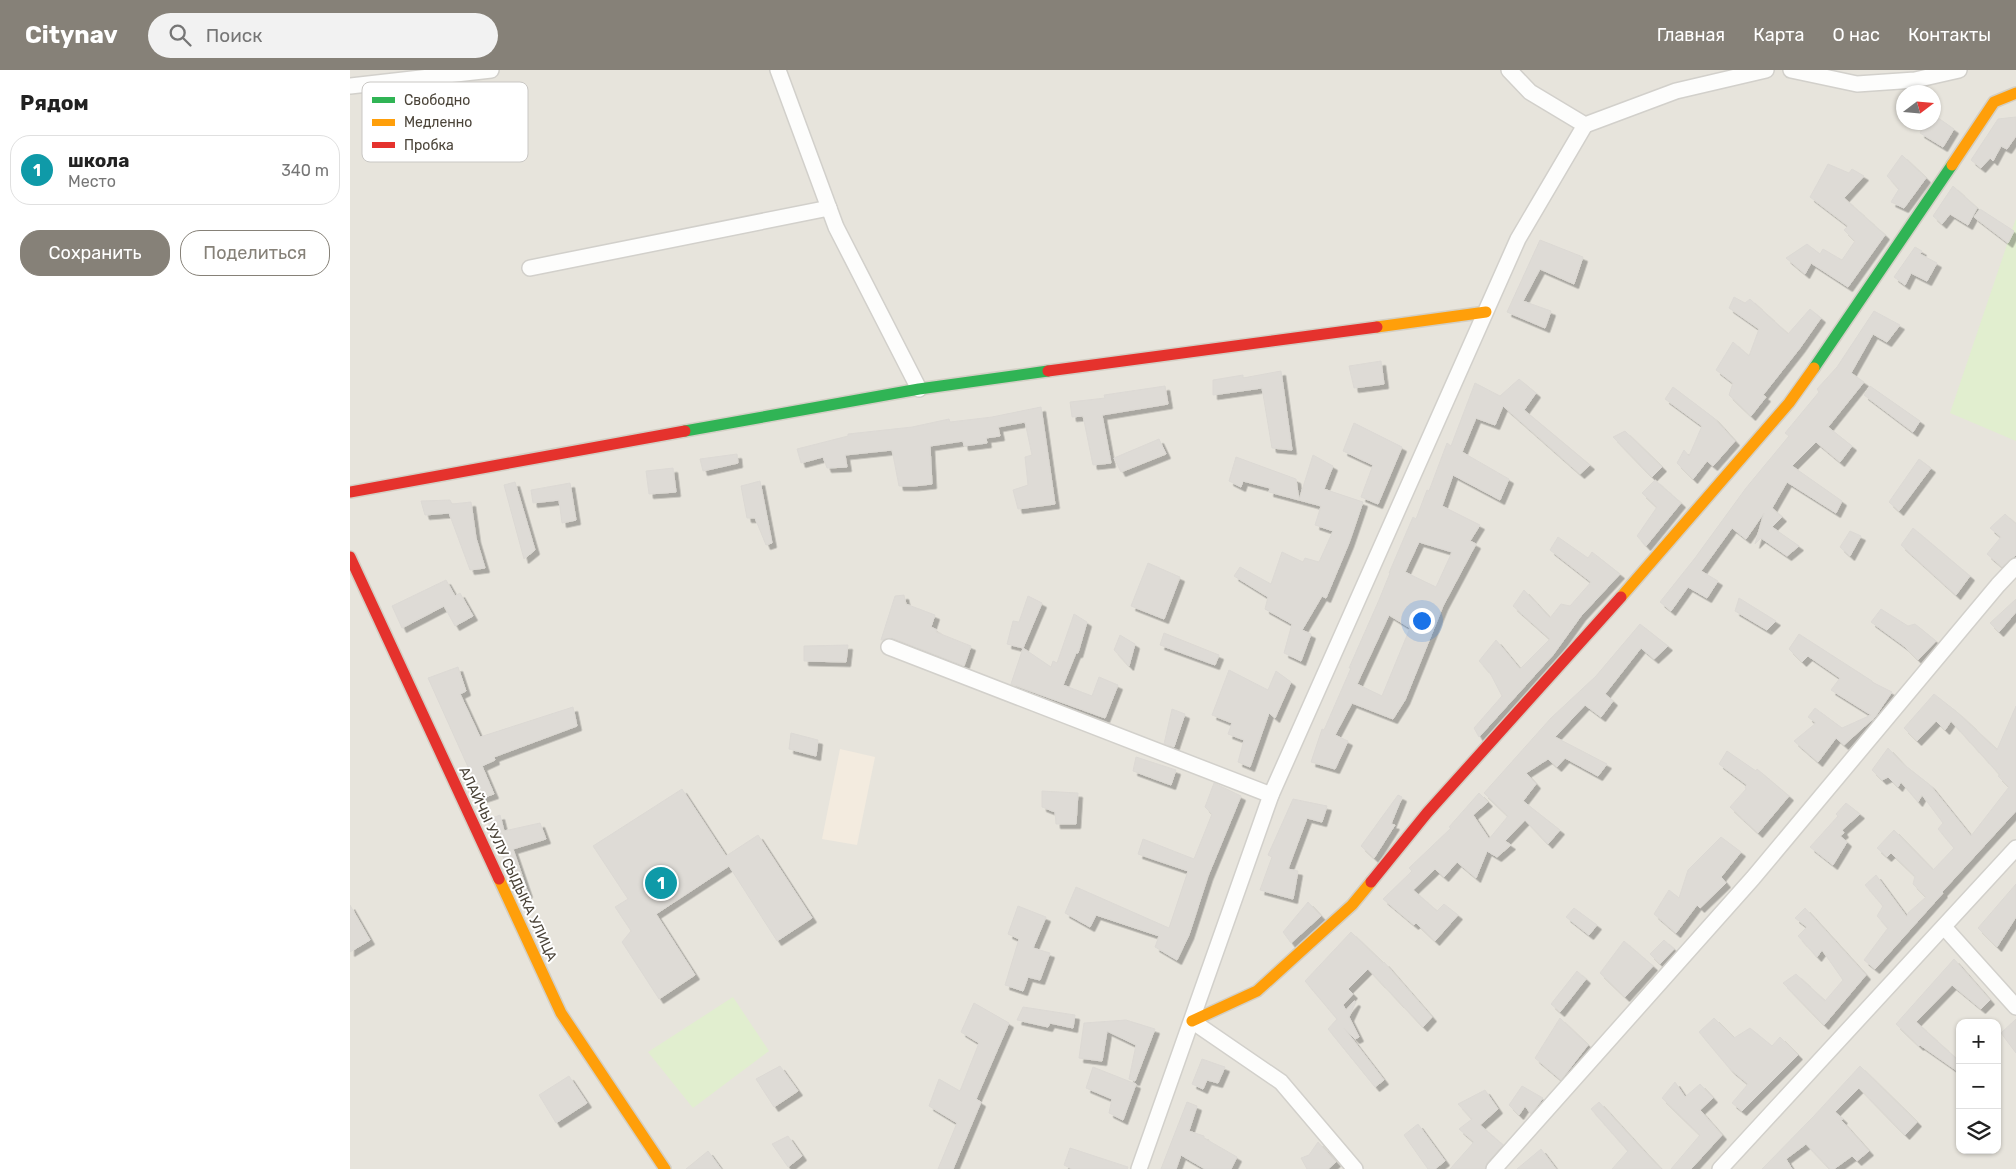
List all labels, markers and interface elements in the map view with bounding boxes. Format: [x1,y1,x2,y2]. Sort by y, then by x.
search box [148,13,498,58]
text: Citynav [25,21,118,49]
icon: search [166,21,194,49]
text: Поиск [206,24,262,47]
text: Главная [1657,24,1725,46]
text: Карта [1753,24,1805,46]
text: О нас [1833,24,1880,46]
text: Контакты [1908,24,1991,46]
legend [362,82,528,162]
north arrow [1896,85,1941,130]
text: Рядом [20,90,89,115]
text: Свободно [404,92,470,109]
text: Медленно [404,114,472,131]
text: Пробка [404,137,454,154]
text: школа [68,149,129,172]
text: 1 [33,161,41,180]
text: 340 m [281,161,329,180]
text: Место [68,172,116,191]
button: Сохранить [20,230,170,276]
button: Поделиться [180,230,330,276]
your location [1409,608,1435,634]
street label: АЛАЙЧЫ УУЛУ СЫДЫКА УЛИЦА [455,764,562,964]
pin: 1 [645,864,677,902]
map controls [1956,1019,2001,1154]
button: + [1956,1019,2001,1064]
button: − [1956,1064,2001,1109]
button: layers [1956,1109,2001,1154]

